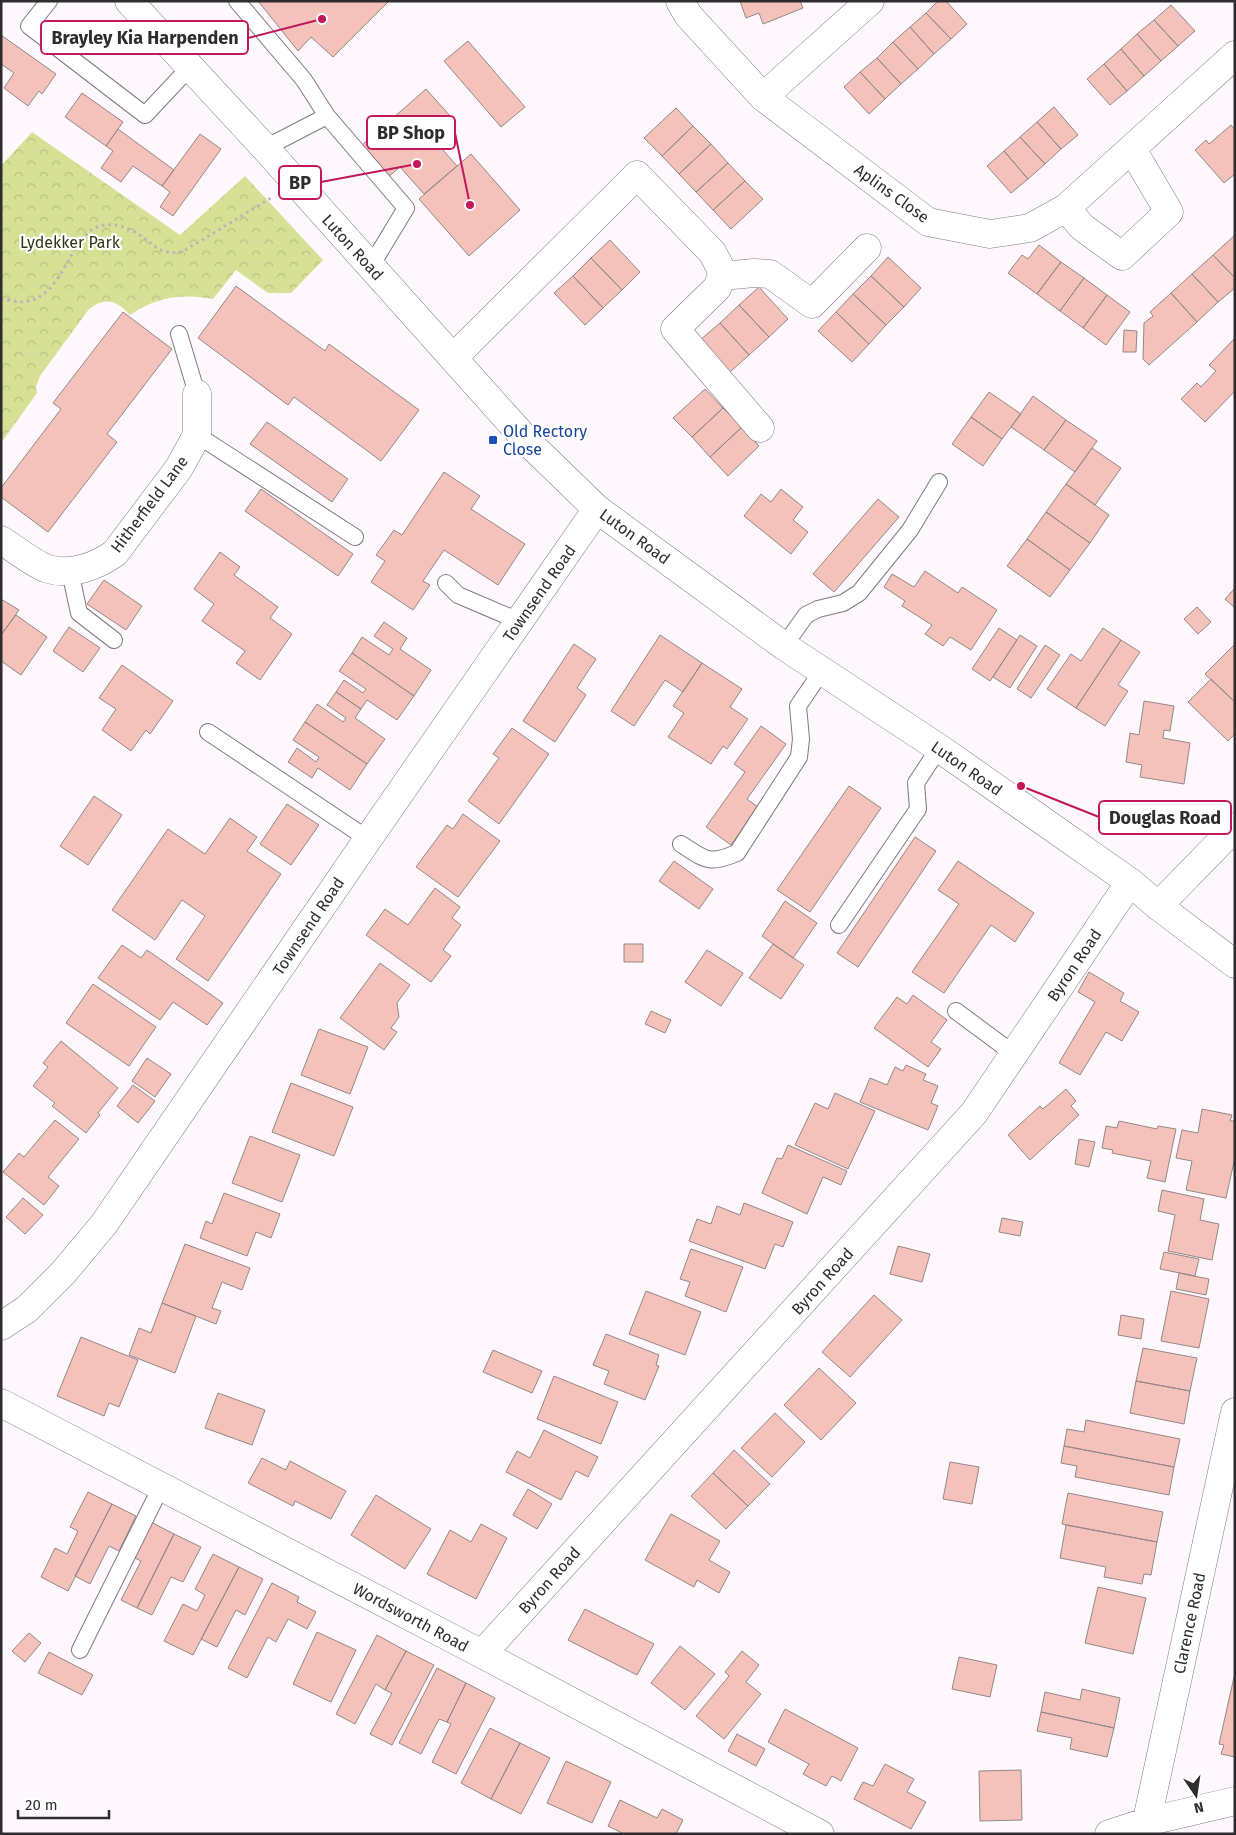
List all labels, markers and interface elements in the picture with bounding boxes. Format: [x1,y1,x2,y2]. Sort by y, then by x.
callout: Brayley Kia Harpenden [41,21,248,54]
text: Brayley Kia Harpenden [51,27,239,49]
callout: BP Shop [367,116,455,149]
text: BP Shop [377,122,445,144]
street label: Aplins Close [851,160,933,227]
callout: BP [279,166,321,199]
text: BP [289,172,311,194]
street label: Luton Road [318,210,387,284]
park label: Lydekker Park [20,233,121,252]
place label: Old Rectory Close [503,422,587,459]
marker: Old Rectory Close [487,434,499,446]
street label: Hitherfield Lane [107,452,192,556]
street label: Luton Road [596,504,674,568]
street label: Townsend Road [499,541,580,645]
street label: Luton Road [927,737,1006,800]
callout: Douglas Road [1099,801,1231,834]
text: Douglas Road [1109,807,1221,829]
street label: Townsend Road [269,874,348,979]
street label: Byron Road [1043,925,1106,1005]
street label: Byron Road [787,1244,857,1319]
street label: Byron Road [514,1543,584,1618]
street label: Clarence Road [1169,1571,1209,1675]
street label: Wordsworth Road [350,1579,472,1656]
north arrow [1171,1770,1221,1820]
scale bar [18,1788,109,1820]
text: 20 m [25,1796,58,1814]
text: N [1192,1798,1205,1817]

